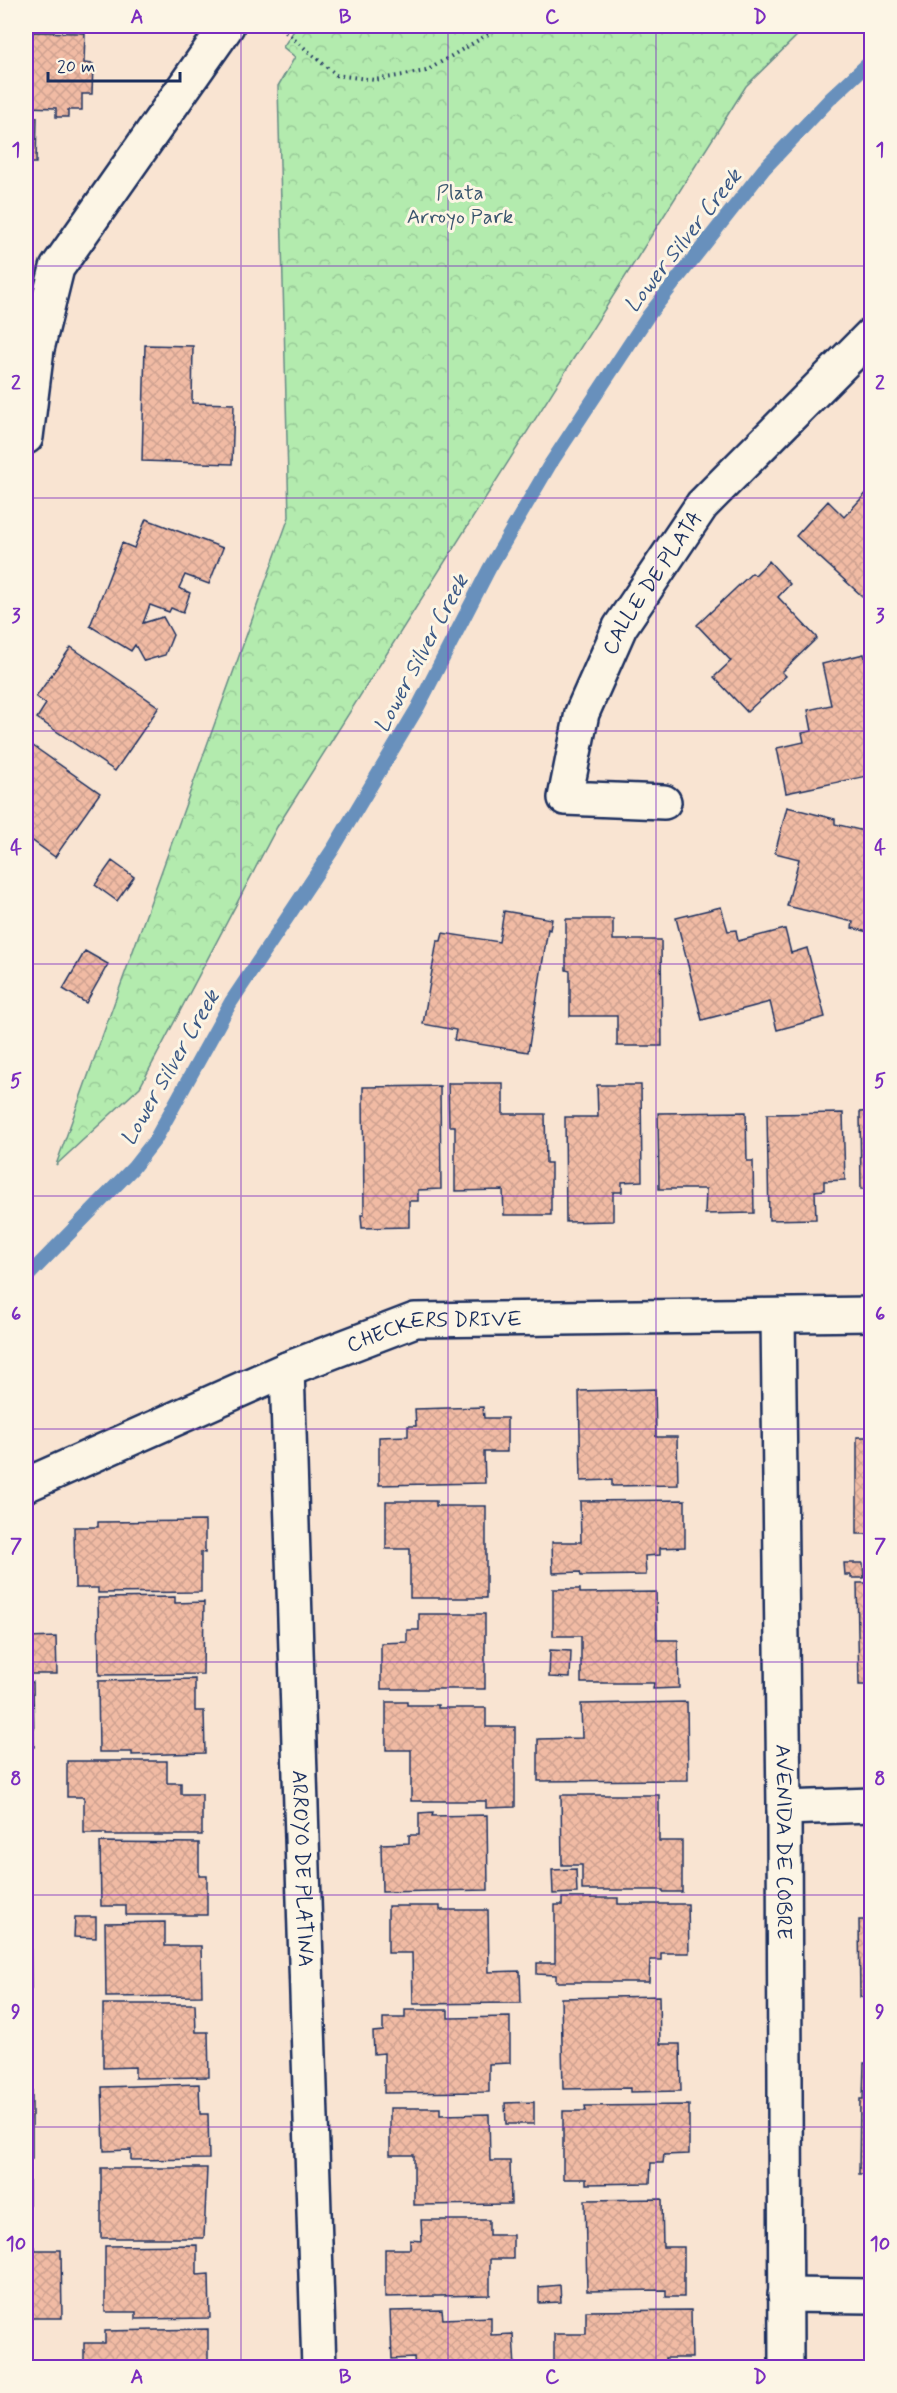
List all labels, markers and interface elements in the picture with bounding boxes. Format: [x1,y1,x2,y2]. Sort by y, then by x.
text: A [130,4,144,31]
text: B [339,4,352,31]
text: C [545,4,560,31]
text: D [753,4,767,31]
scale bar [48,45,180,83]
text: 20 m [57,55,95,79]
text: 1 [12,137,20,164]
text: 1 [876,137,884,164]
water label: Lower Silver Creek [619,162,750,319]
park label: Plata Arroyo Park [407,179,514,231]
text: 2 [11,370,21,397]
text: 2 [875,370,885,397]
street label: CALLE DE PLATA [596,506,709,659]
water label: Lower Silver Creek [368,569,476,738]
text: 3 [11,603,21,630]
text: 3 [875,603,885,630]
text: 4 [10,835,22,862]
text: 4 [874,835,886,862]
water label: Lower Silver Creek [115,984,228,1151]
text: 5 [10,1068,22,1095]
text: 5 [874,1068,886,1095]
text: 6 [11,1301,21,1328]
text: 6 [875,1301,885,1328]
street label: CHECKERS DRIVE [343,1306,522,1360]
text: 7 [10,1533,22,1560]
text: 7 [874,1533,886,1560]
street label: AVENIDA DE COBRE [768,1744,797,1940]
text: 8 [10,1766,22,1793]
text: 8 [874,1766,886,1793]
street label: ARROYO DE PLATINA [285,1770,319,1968]
text: 9 [11,1999,21,2026]
text: 9 [875,1999,885,2026]
text: 10 [6,2231,26,2258]
text: 10 [870,2231,890,2258]
text: A [130,2364,144,2391]
text: B [339,2364,352,2391]
text: C [545,2364,560,2391]
text: D [753,2364,767,2391]

